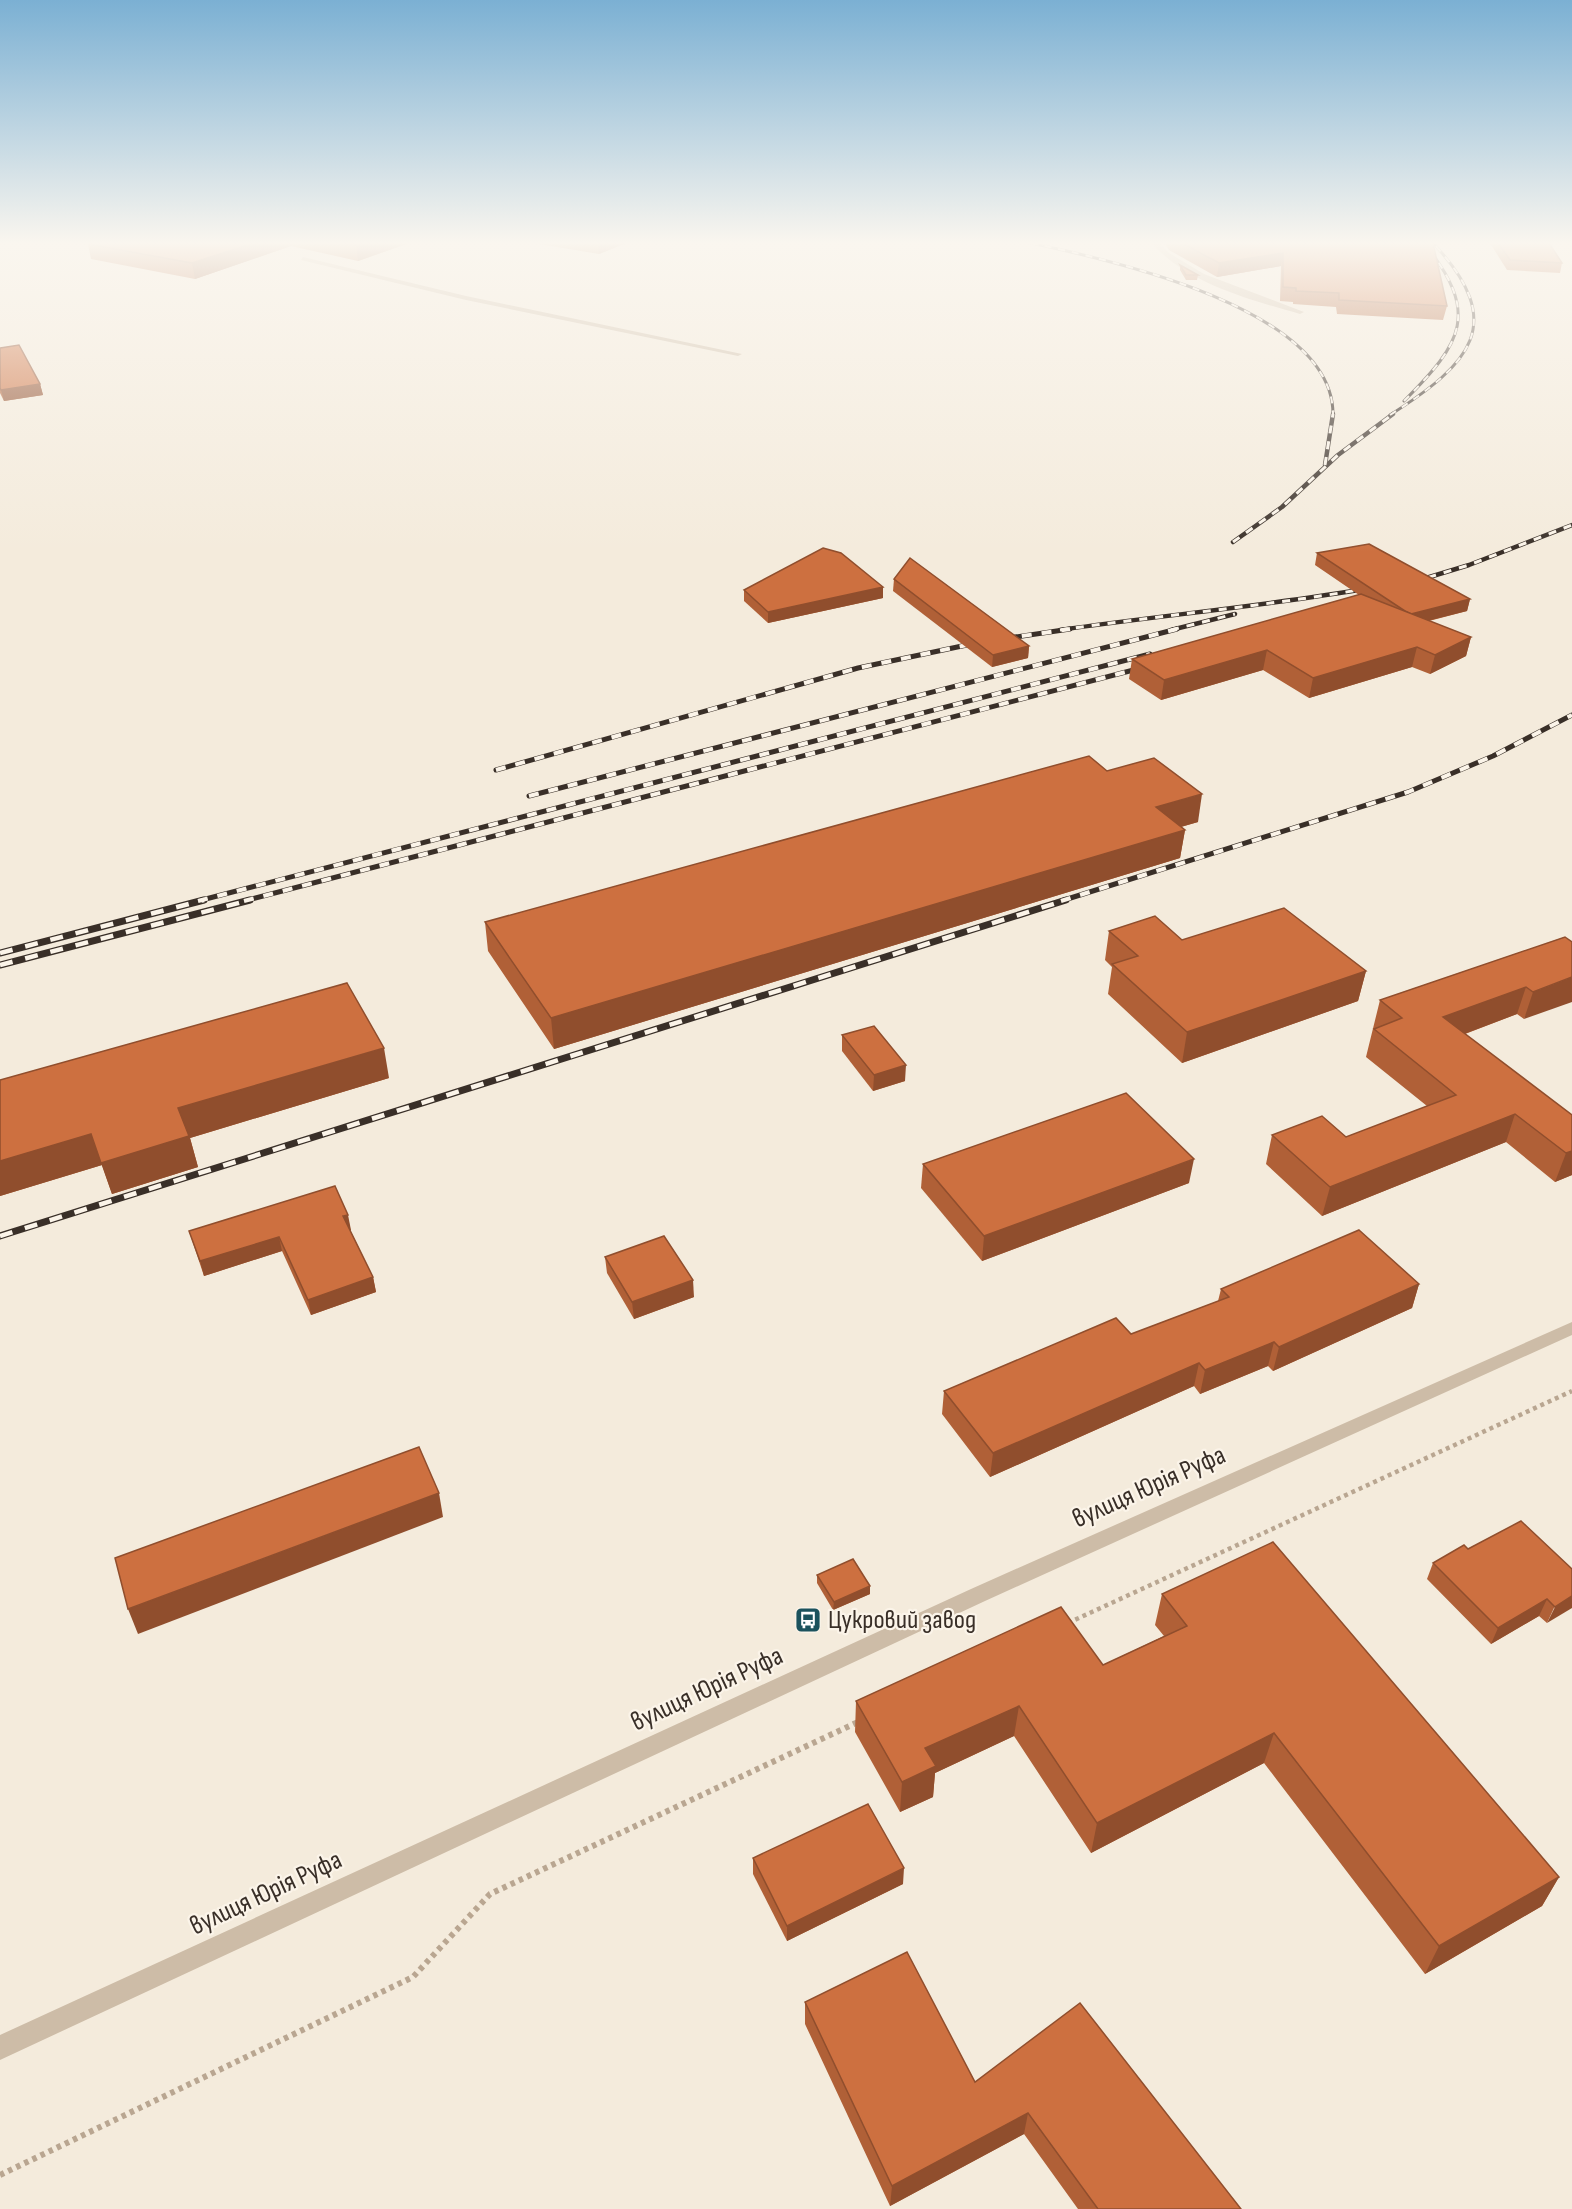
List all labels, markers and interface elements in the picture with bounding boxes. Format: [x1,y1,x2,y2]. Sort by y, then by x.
street label: вулиця Юрія Руфа [1068,1439,1230,1535]
place label: Цукровий завод [828,1604,976,1636]
bus stop icon: Цукровий завод [793,1605,823,1635]
street label: вулиця Юрія Руфа [626,1640,788,1738]
street label: вулиця Юрія Руфа [185,1844,347,1942]

